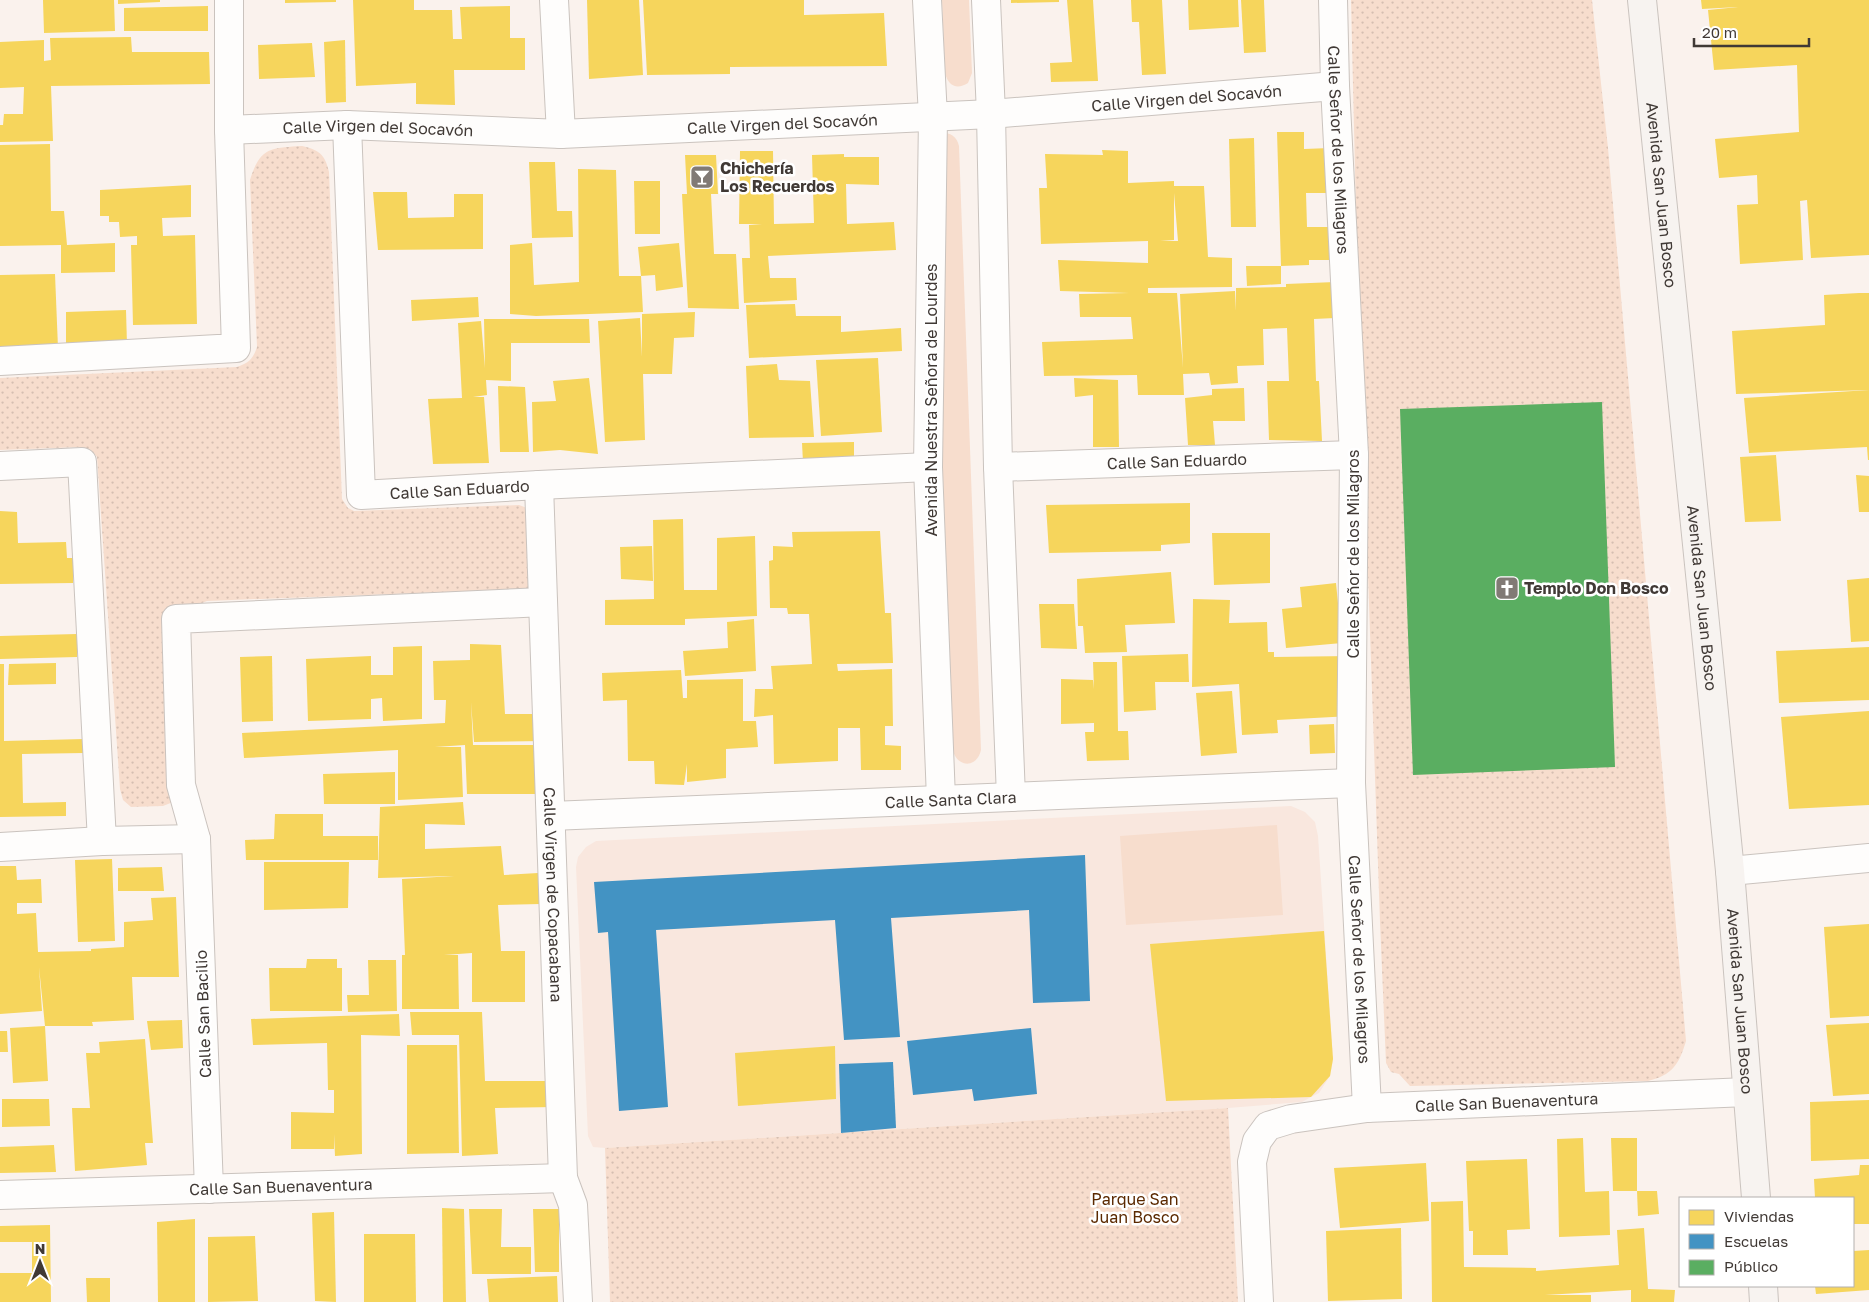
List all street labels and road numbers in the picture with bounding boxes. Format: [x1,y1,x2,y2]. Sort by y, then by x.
street label: Calle Señor de los Milagros [1324,45,1354,255]
street label: Calle Virgen del Socavón [1091,80,1283,116]
street label: Avenida San Juan Bosco [1642,101,1681,289]
street label: Calle Virgen del Socavón [687,109,878,138]
street label: Calle Virgen del Socavón [282,115,474,140]
street label: Avenida Nuestra Señora de Lourdes [921,264,941,536]
street label: Calle San Eduardo [1106,449,1247,473]
street label: Calle Señor de los Milagros [1343,450,1363,658]
street label: Calle San Eduardo [389,476,530,503]
street label: Avenida San Juan Bosco [1683,504,1722,692]
street label: Calle Virgen de Copacabana [539,787,567,1003]
street label: Calle Santa Clara [884,787,1017,812]
street label: Calle Señor de los Milagros [1345,854,1375,1064]
street label: Avenida San Juan Bosco [1723,907,1758,1095]
street label: Calle San Bacilio [191,950,215,1078]
street label: Calle San Buenaventura [1415,1088,1599,1116]
street label: Calle San Buenaventura [189,1174,373,1199]

